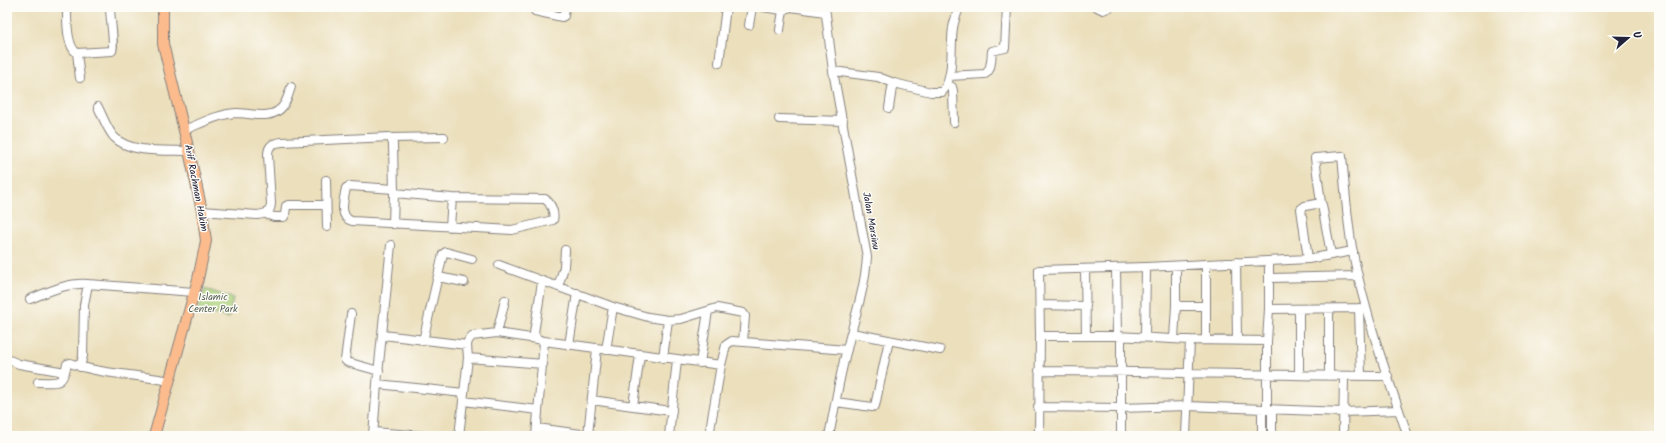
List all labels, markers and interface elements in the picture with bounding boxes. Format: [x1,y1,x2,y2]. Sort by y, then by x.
north arrow [1608,18,1648,58]
text: U [1627,29,1646,42]
street label: Arif Rachman Hakim [180,143,212,233]
street label: Jalan Marsinu [858,191,884,251]
park label: Islamic Center Park [188,289,238,317]

